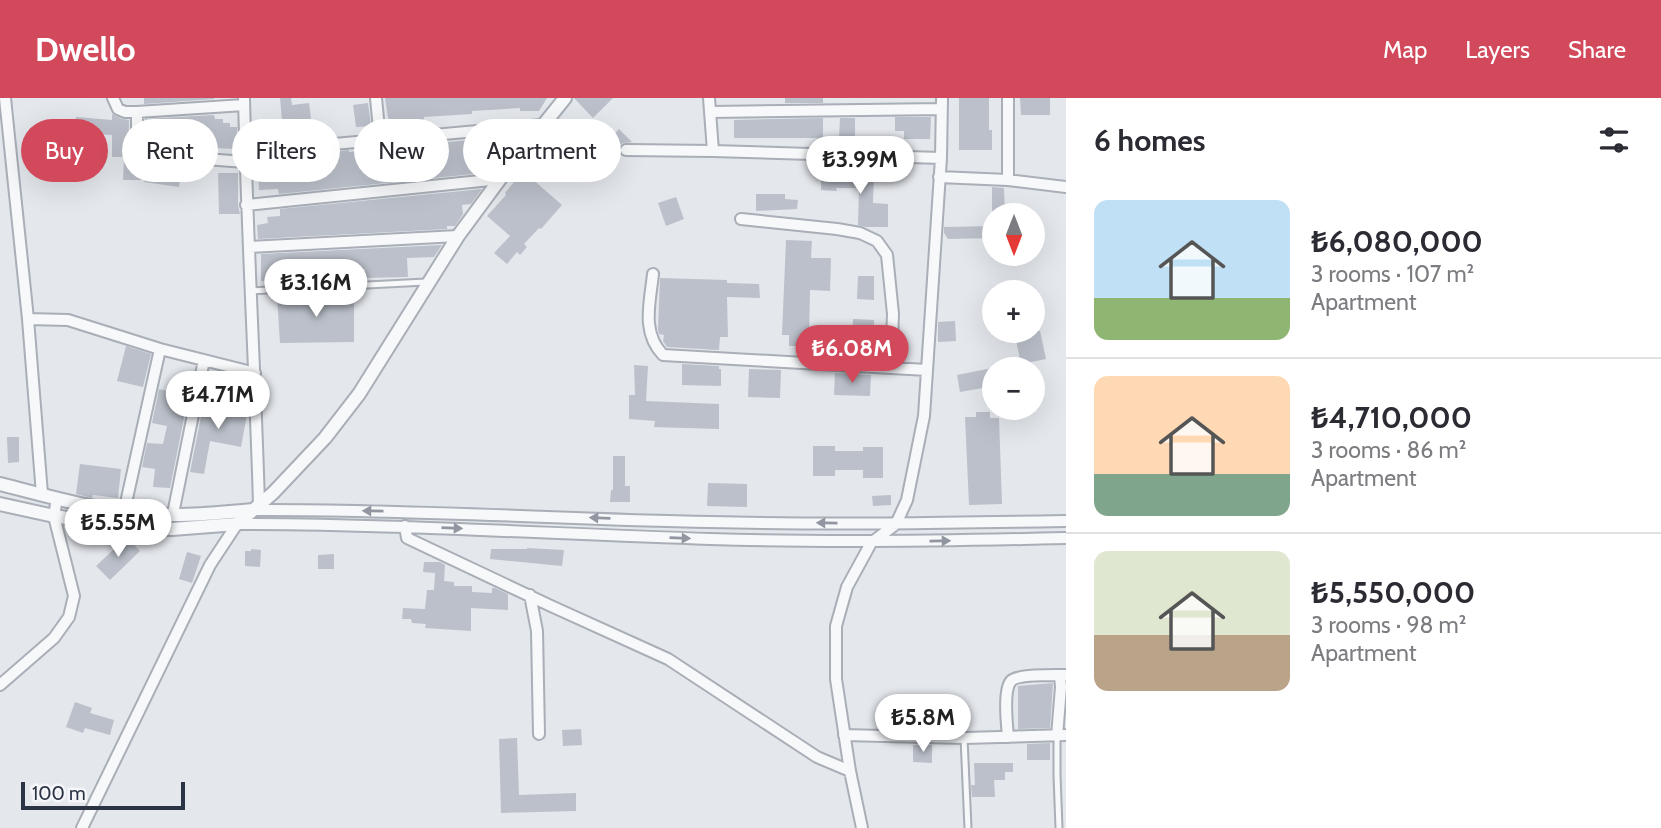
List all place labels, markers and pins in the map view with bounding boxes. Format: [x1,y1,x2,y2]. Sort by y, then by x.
pin: ₺3.99M [803,136,917,196]
pin: ₺3.16M [259,260,373,319]
pin: ₺6.08M [795,326,909,385]
pin: ₺4.71M [161,372,275,431]
pin: ₺5.55M [61,500,175,559]
pin: ₺5.8M [874,694,972,754]

